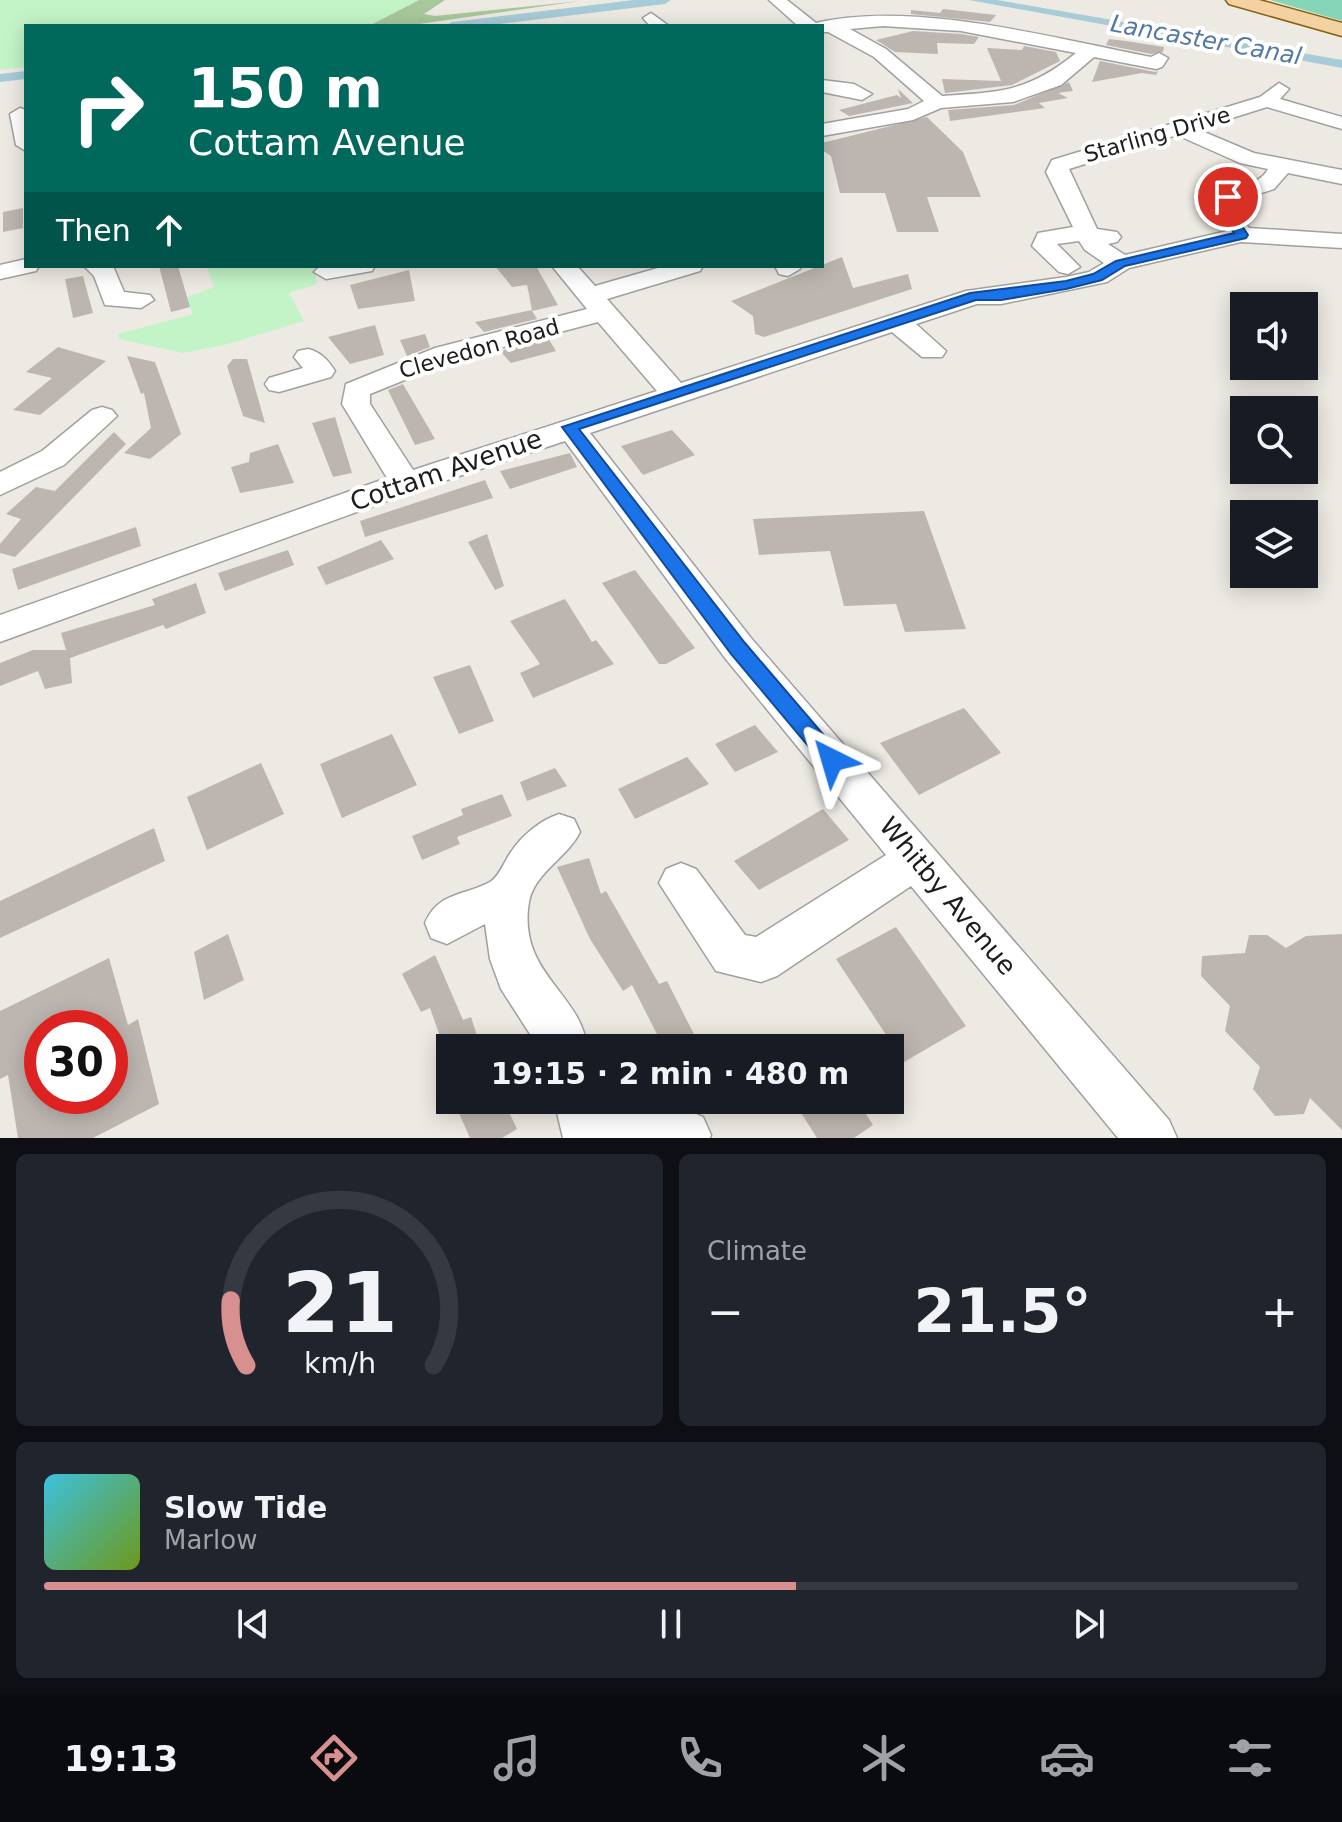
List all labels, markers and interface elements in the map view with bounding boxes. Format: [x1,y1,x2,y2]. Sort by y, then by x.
water label: Lancaster Canal [1108,9,1304,71]
text: 150 m [188,55,383,120]
icon: right [56,56,160,160]
street label: Starling Drive [1081,102,1233,167]
text: Cottam Avenue [188,122,466,163]
pin [1194,163,1262,231]
icon: arrive [1206,175,1250,219]
icon: ahead [147,208,191,252]
text: Then [56,213,131,248]
map controls [1230,292,1318,588]
button: sound [1230,292,1318,380]
street label: Clevedon Road [396,314,562,383]
button: search [1230,396,1318,484]
street label: Cottam Avenue [346,423,546,517]
button: layers [1230,500,1318,588]
position arrow [790,718,874,802]
street label: Whitby Avenue [873,811,1023,981]
speed limit sign: 30 [24,1010,128,1114]
text: 19:15 · 2 min · 480 m [491,1056,849,1091]
text: Climate [707,1236,807,1266]
text: 21 [282,1255,397,1352]
text: 21.5° [913,1276,1092,1346]
text: − [707,1286,744,1337]
text: + [1261,1286,1298,1337]
text: km/h [303,1346,376,1380]
text: Slow Tide [164,1490,327,1525]
text: Marlow [164,1525,257,1555]
icon: previous [231,1602,275,1646]
icon: pause [649,1602,693,1646]
icon: next [1067,1602,1111,1646]
icon: directions [306,1730,362,1786]
icon: music [489,1730,545,1786]
icon: phone [672,1730,728,1786]
icon: climate [856,1730,912,1786]
icon: car [1039,1730,1095,1786]
icon: filters [1222,1730,1278,1786]
text: 19:13 [64,1738,178,1779]

